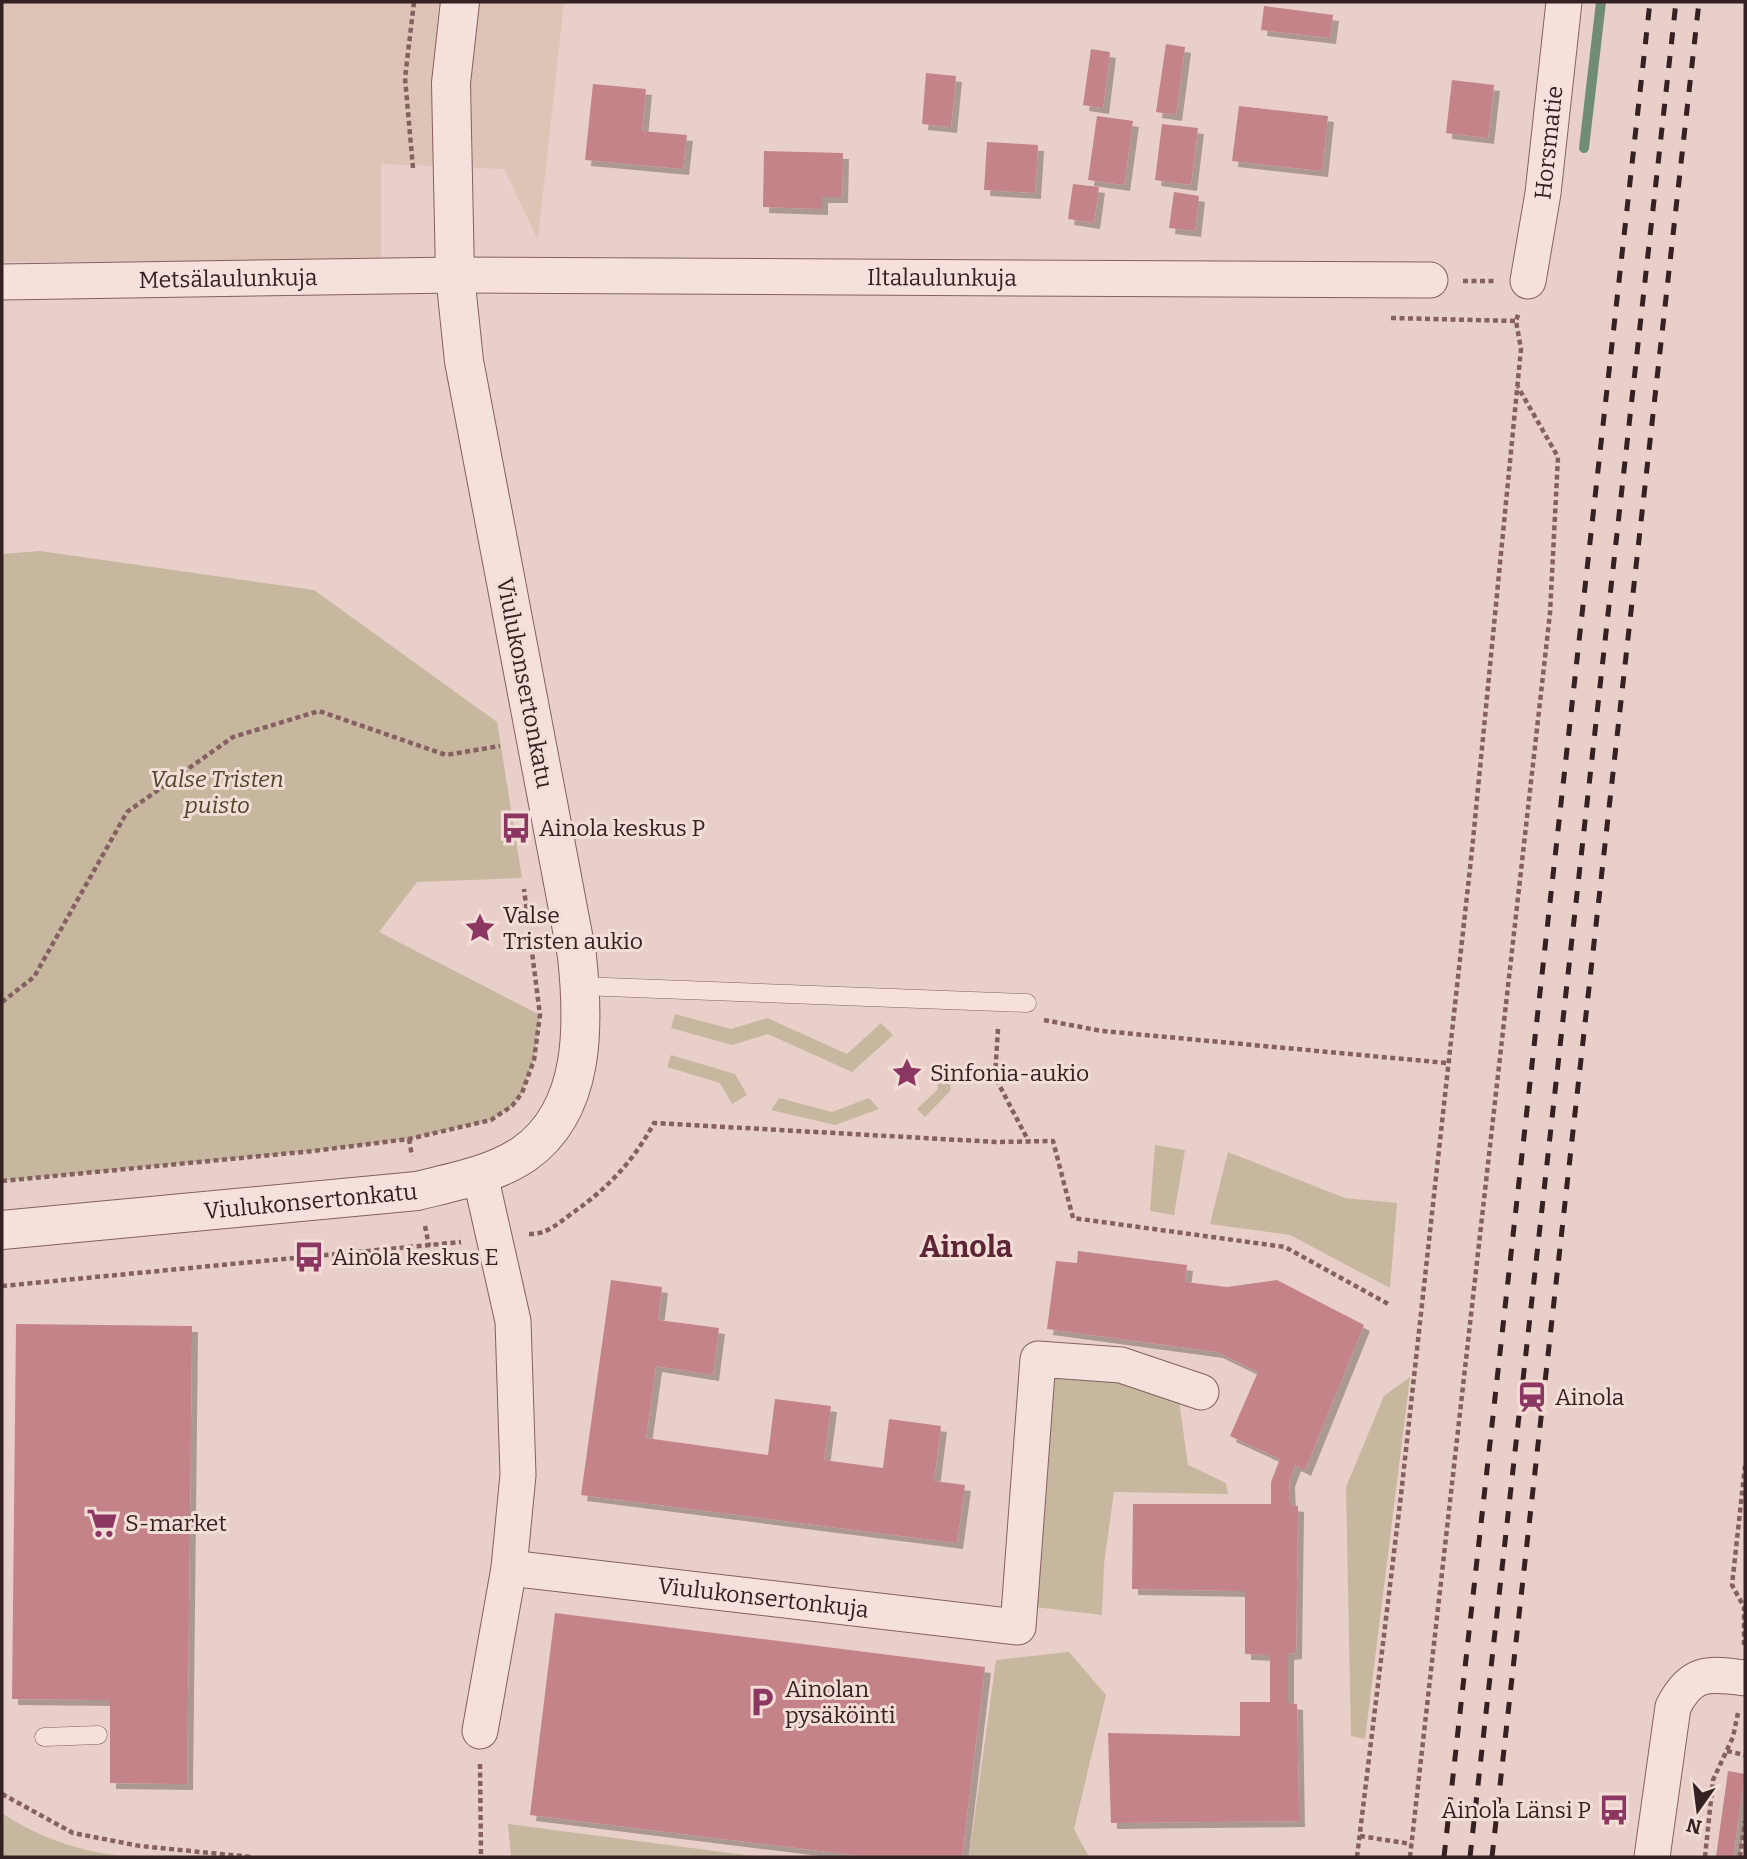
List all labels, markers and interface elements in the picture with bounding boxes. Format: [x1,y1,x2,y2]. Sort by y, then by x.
street label: Horsmatie [1528,84,1569,201]
street label: Metsälaulunkuja [138,263,318,294]
street label: Iltalaulunkuja [867,263,1017,292]
street label: Viulukonsertonkatu [491,575,559,791]
park label: Valse Tristen puisto [150,765,284,819]
bus stop icon: Ainola keskus P [499,811,533,845]
place label: Ainola keskus P [539,814,705,842]
place label: Valse Tristen aukio [503,901,643,955]
place icon: Valse Tristen aukio [463,911,497,945]
place icon: Sinfonia-aukio [890,1056,924,1090]
place label: Sinfonia-aukio [930,1059,1089,1087]
street label: Viulukonsertonkatu [203,1177,419,1225]
district label: Ainola [919,1229,1013,1265]
bus stop icon: Ainola keskus E [292,1240,326,1274]
place label: Ainola keskus E [332,1243,499,1271]
station icon: Ainola [1515,1380,1549,1414]
place label: Ainola [1555,1383,1625,1411]
supermarket icon: S-market [85,1506,119,1540]
place label: S-market [125,1509,227,1537]
street label: Viulukonsertonkuja [656,1571,871,1624]
place label: Ainolan pysäköinti [785,1675,896,1729]
parking icon: Ainolan pysäköinti [745,1685,779,1719]
north arrow [1663,1775,1733,1845]
bus stop icon: Ainola Länsi P [1597,1793,1631,1827]
place label: Ainola Länsi P [1441,1796,1591,1824]
text: N [1684,1813,1704,1839]

